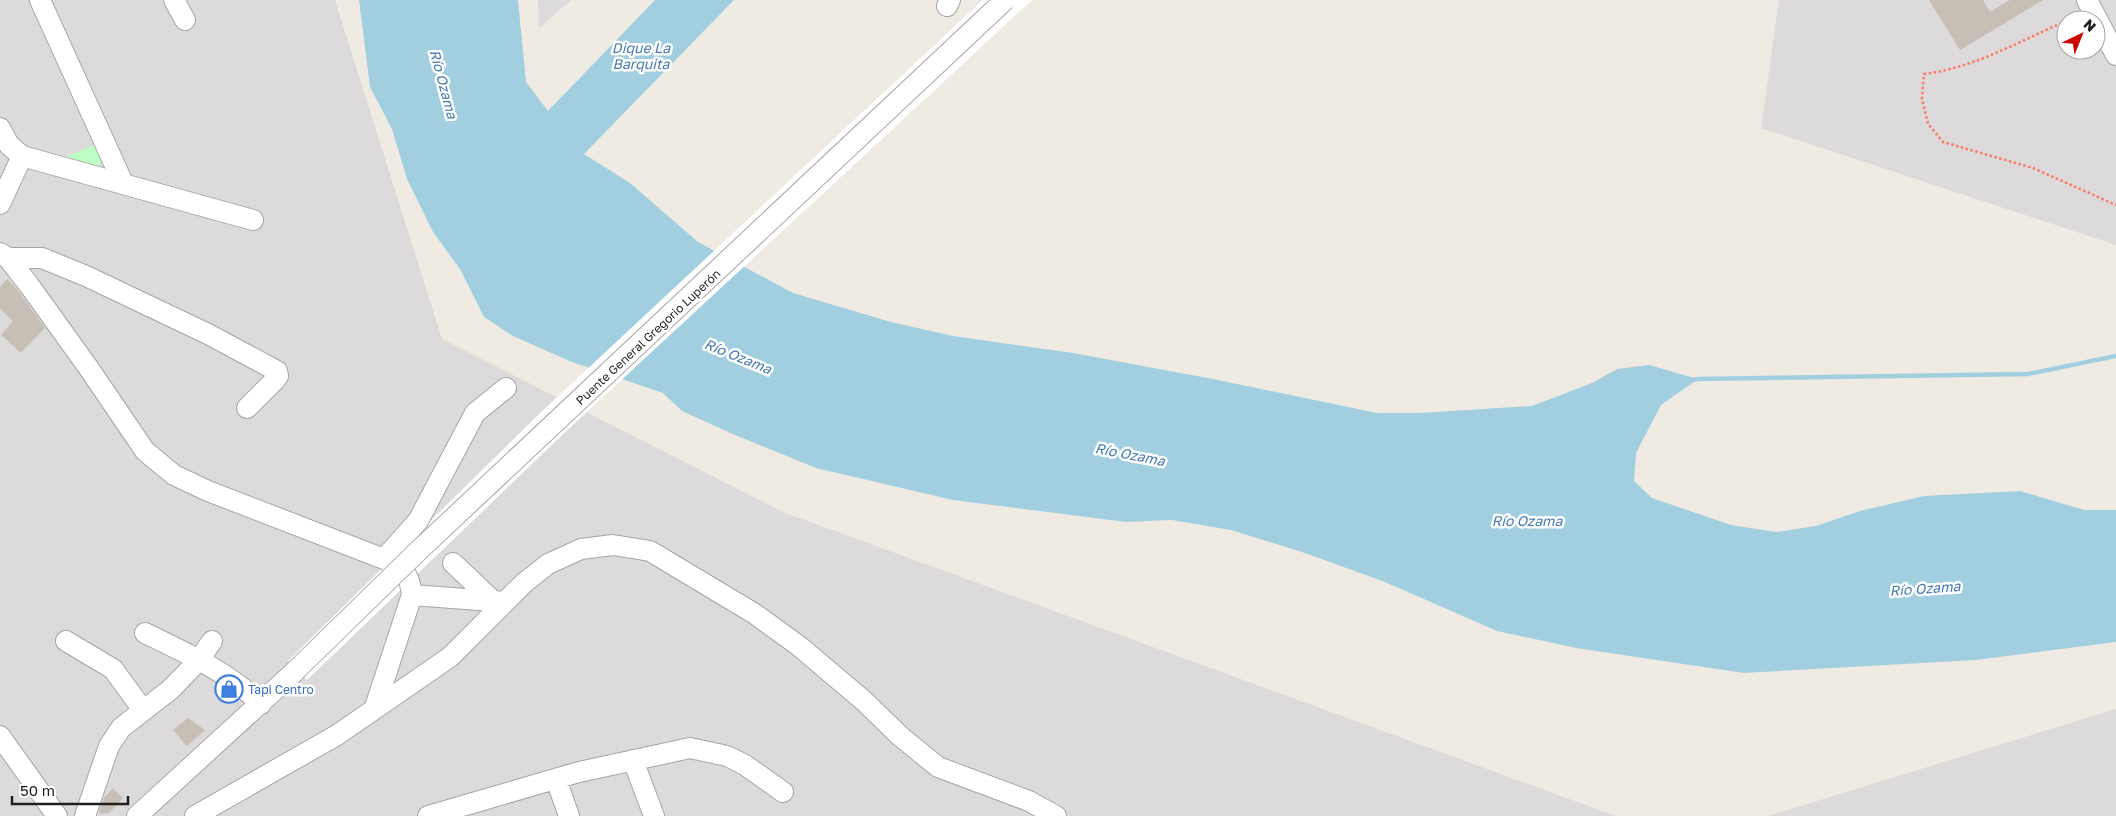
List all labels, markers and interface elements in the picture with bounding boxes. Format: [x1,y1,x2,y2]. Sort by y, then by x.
north arrow [2056,10,2106,60]
text: N [2081,15,2100,35]
water label: Dique La Barquita [612,39,671,72]
water label: Río Ozama [427,48,462,121]
street label: Puente General Gregorio Luperón [573,266,723,408]
water label: Río Ozama [702,335,775,378]
water label: Río Ozama [1094,439,1167,469]
water label: Río Ozama [1492,512,1563,529]
water label: Río Ozama [1889,577,1962,599]
shop icon: Tapi Centro [214,674,244,704]
place label: Tapi Centro [248,682,314,697]
scale bar [12,774,129,806]
text: 50 m [20,781,55,799]

